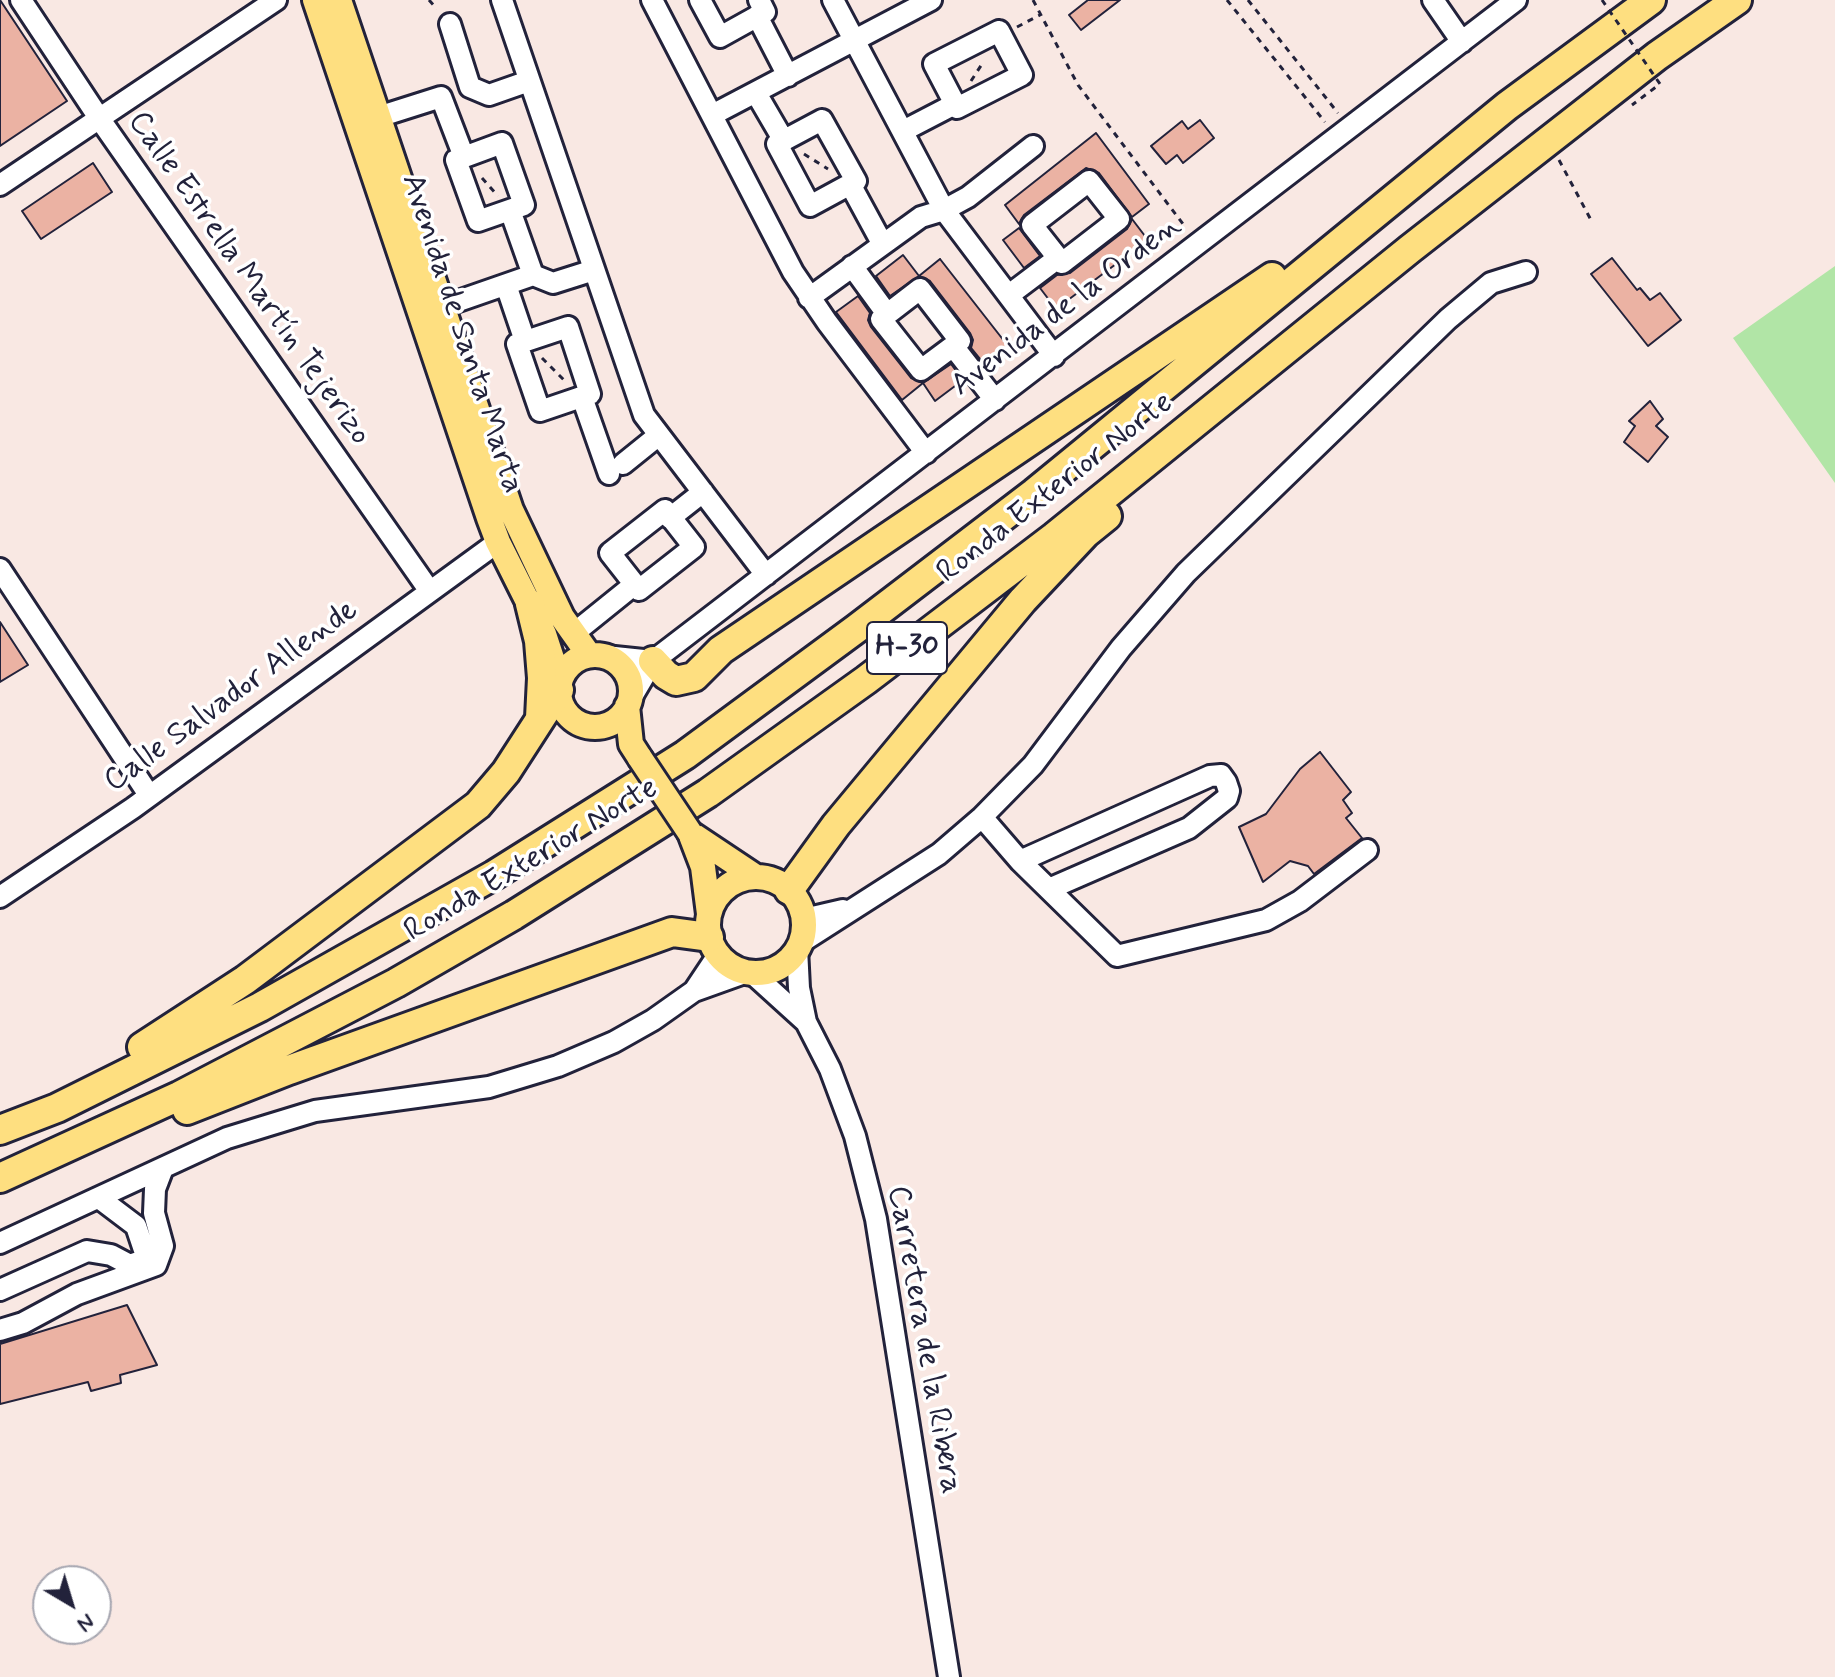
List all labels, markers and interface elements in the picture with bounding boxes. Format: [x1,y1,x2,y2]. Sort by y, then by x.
street label: Calle Estrella Martín Tejerizo [118,105,378,453]
street label: Avenida de Santa Marta [391,169,531,499]
street label: Avenida de la Orden [944,208,1190,406]
street label: Ronda Exterior Norte [930,385,1182,593]
street label: Calle Salvador Allende [98,592,366,802]
road number: H-30 [867,622,947,674]
street label: Ronda Exterior Norte [398,770,666,952]
street label: Carretera de la Ribera [877,1183,969,1497]
north arrow [32,1565,112,1645]
text: N [71,1607,100,1638]

